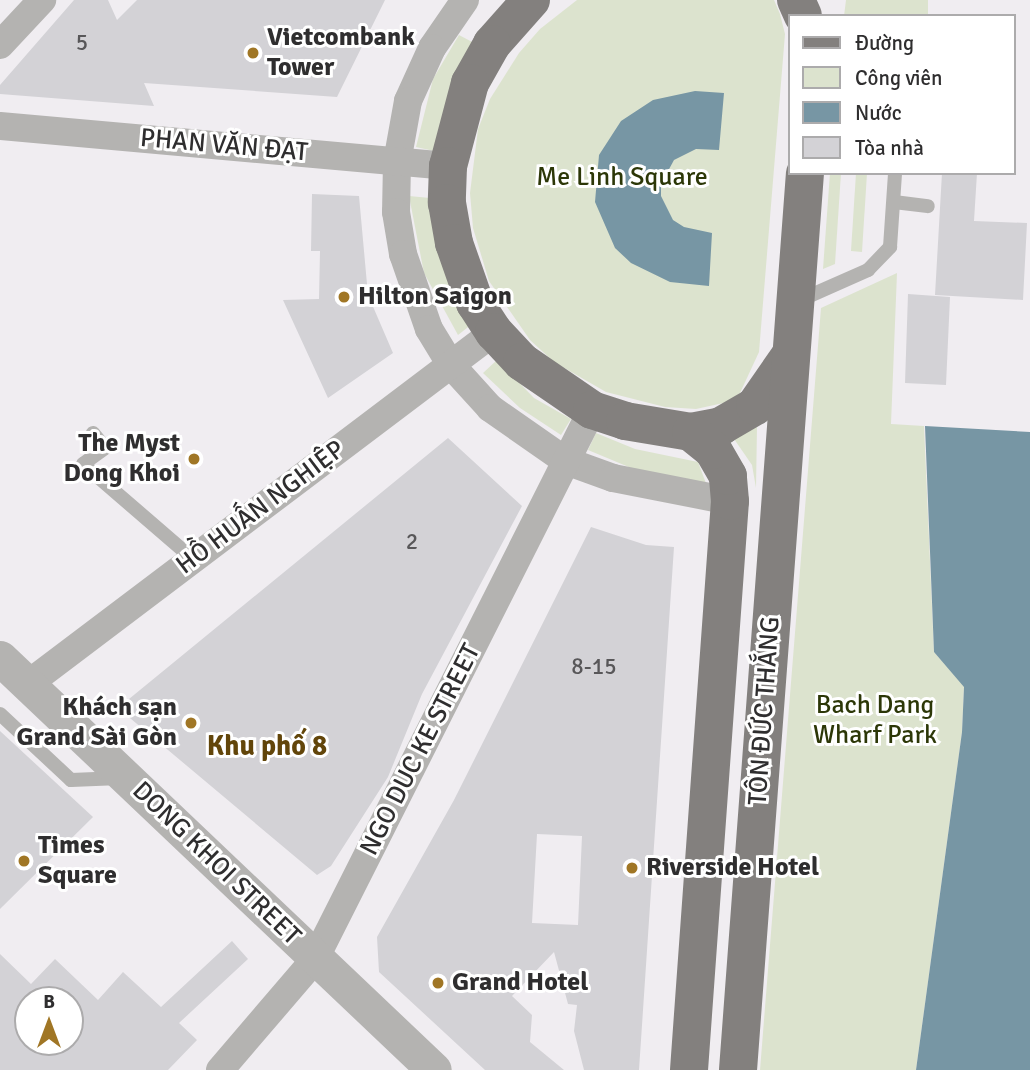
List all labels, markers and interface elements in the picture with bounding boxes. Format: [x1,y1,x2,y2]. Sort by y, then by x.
legend [788,14,1016,175]
place label: Vietcombank Tower [267,22,415,84]
house number: 5 [76,29,88,57]
text: Đường [855,30,914,56]
marker: Vietcombank Tower [245,45,261,61]
text: Công viên [855,65,943,91]
text: Nước [855,100,902,126]
street label: PHAN VĂN ÐẠT [139,123,309,169]
text: Tòa nhà [855,135,924,161]
park label: Me Linh Square [536,162,708,194]
place label: Hilton Saigon [358,281,512,313]
marker: Hilton Saigon [336,289,352,305]
place label: The Myst Dong Khoi [64,428,180,490]
street label: HỒ HUẤN NGHIỆP [171,434,351,582]
marker: The Myst Dong Khoi [186,451,202,467]
house number: 2 [406,528,418,556]
street label: TÔN ÐỨC THẮNG [743,616,787,806]
street label: NGO DUC KE STREET [354,639,488,861]
house number: 8-15 [571,653,617,681]
park label: Bach Dang Wharf Park [813,690,937,752]
place label: Khách sạn Grand Sài Gòn [16,692,177,754]
marker: Khách sạn Grand Sài Gòn [183,715,199,731]
district label: Khu phố 8 [207,729,327,763]
street label: DONG KHOI STREET [125,776,307,952]
place label: Times Square [38,830,117,892]
place label: Riverside Hotel [646,852,819,884]
marker: Times Square [16,853,32,869]
marker: Riverside Hotel [624,860,640,876]
place label: Grand Hotel [452,967,588,999]
marker: Grand Hotel [430,975,446,991]
north arrow [14,986,84,1056]
text: B [43,990,55,1014]

